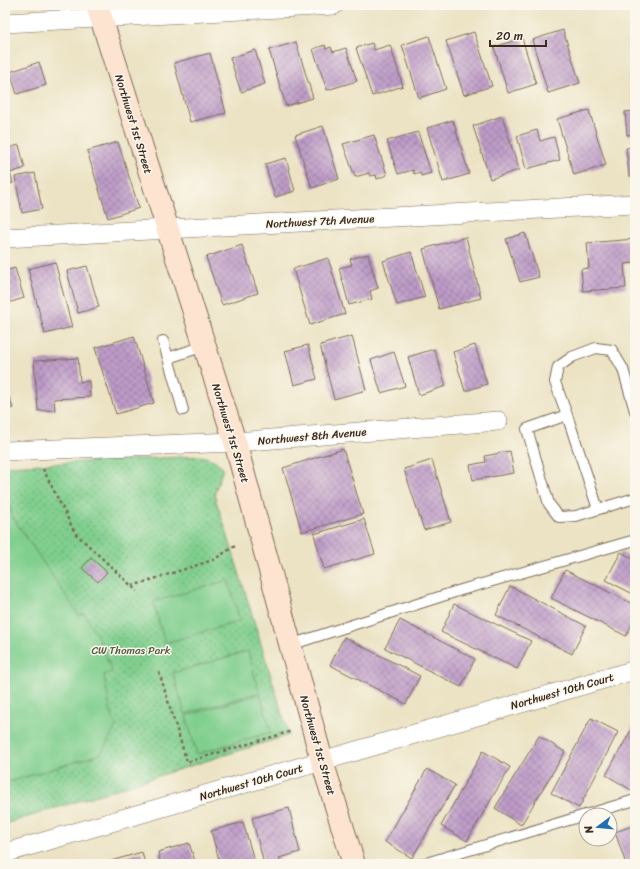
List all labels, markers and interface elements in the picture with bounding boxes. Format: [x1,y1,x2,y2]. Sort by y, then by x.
scale bar [490,22,546,48]
text: 20 m [496,25,523,47]
street label: Northwest 1st Street [109,72,158,177]
street label: Northwest 7th Avenue [265,209,376,234]
street label: Northwest 1st Street [206,381,255,486]
street label: Northwest 8th Avenue [257,422,368,451]
park label: CW Thomas Park [91,641,171,660]
street label: Northwest 10th Court [508,668,616,715]
street label: Northwest 1st Street [294,693,341,798]
street label: Northwest 10th Court [197,759,305,806]
north arrow [578,807,618,847]
text: N [579,823,599,837]

